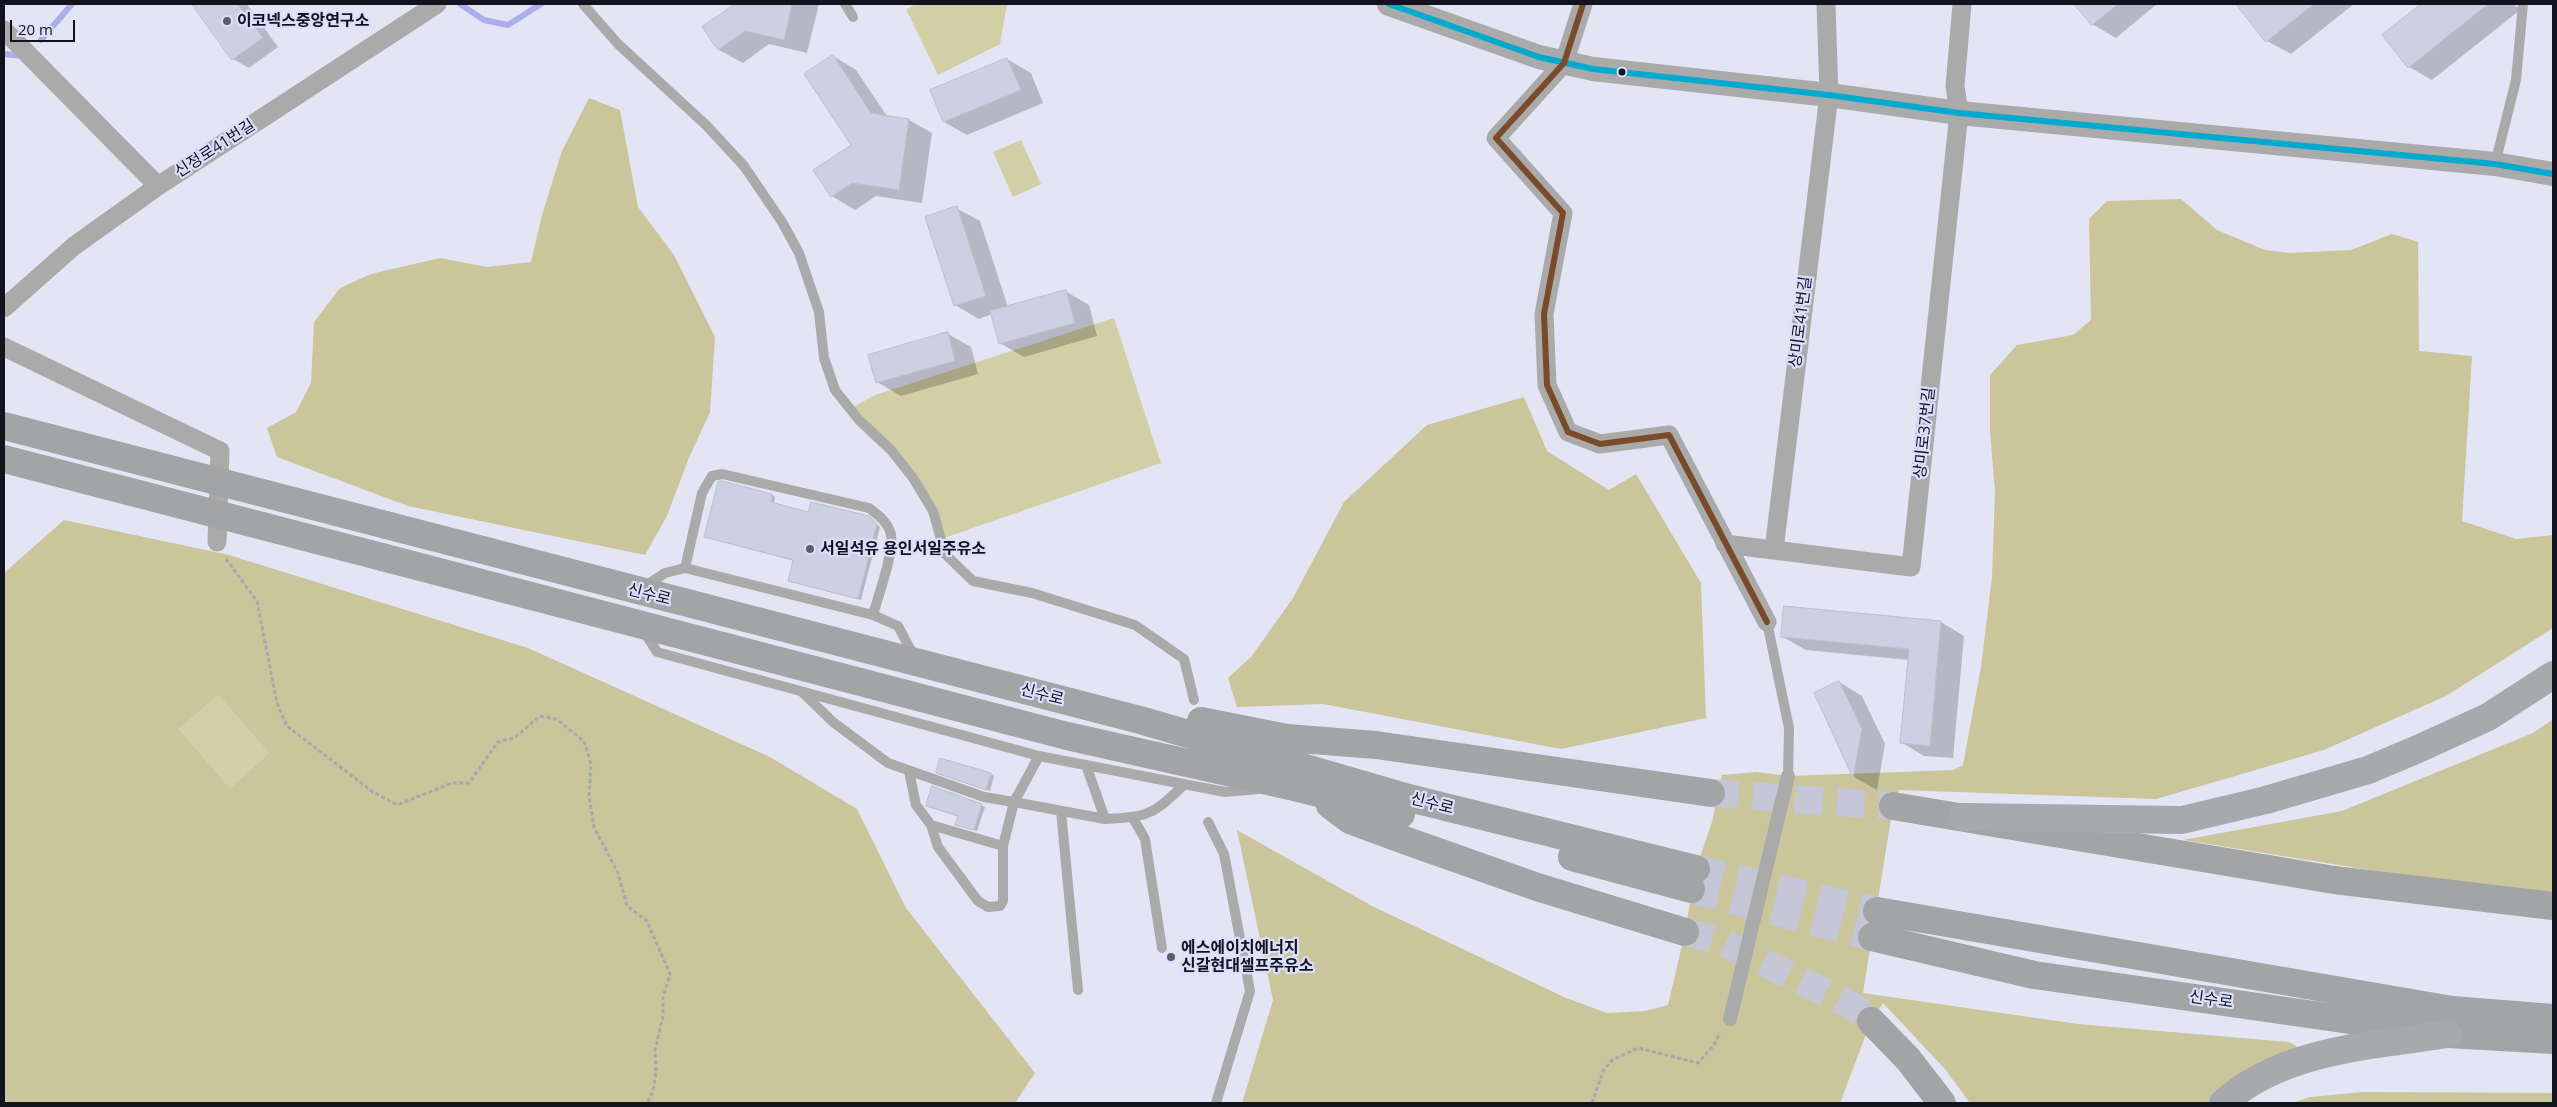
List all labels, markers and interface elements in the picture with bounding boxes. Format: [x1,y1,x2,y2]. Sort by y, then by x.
scale bar [12,10,78,42]
place label: 이코넥스중앙연구소 [237,11,369,31]
marker: 이코넥스중앙연구소 [221,15,233,27]
text: 20 m [18,19,53,39]
unlabelled marker [1617,67,1627,77]
street label: 신정로41번길 [171,116,259,182]
street label: 상미로41번길 [1786,275,1816,369]
street label: 상미로37번길 [1911,386,1939,480]
place label: 서일석유 용인서일주유소 [820,539,986,559]
marker: 서일석유 용인서일주유소 [804,543,816,555]
street label: 신수로 [625,580,673,610]
street label: 신수로 [1018,680,1066,710]
street label: 신수로 [1408,789,1456,819]
place label: 에스에이치에너지 신갈현대셀프주유소 [1181,938,1313,976]
marker: 에스에이치에너지 신갈현대셀프주유소 [1165,951,1177,963]
street label: 신수로 [2188,987,2234,1013]

